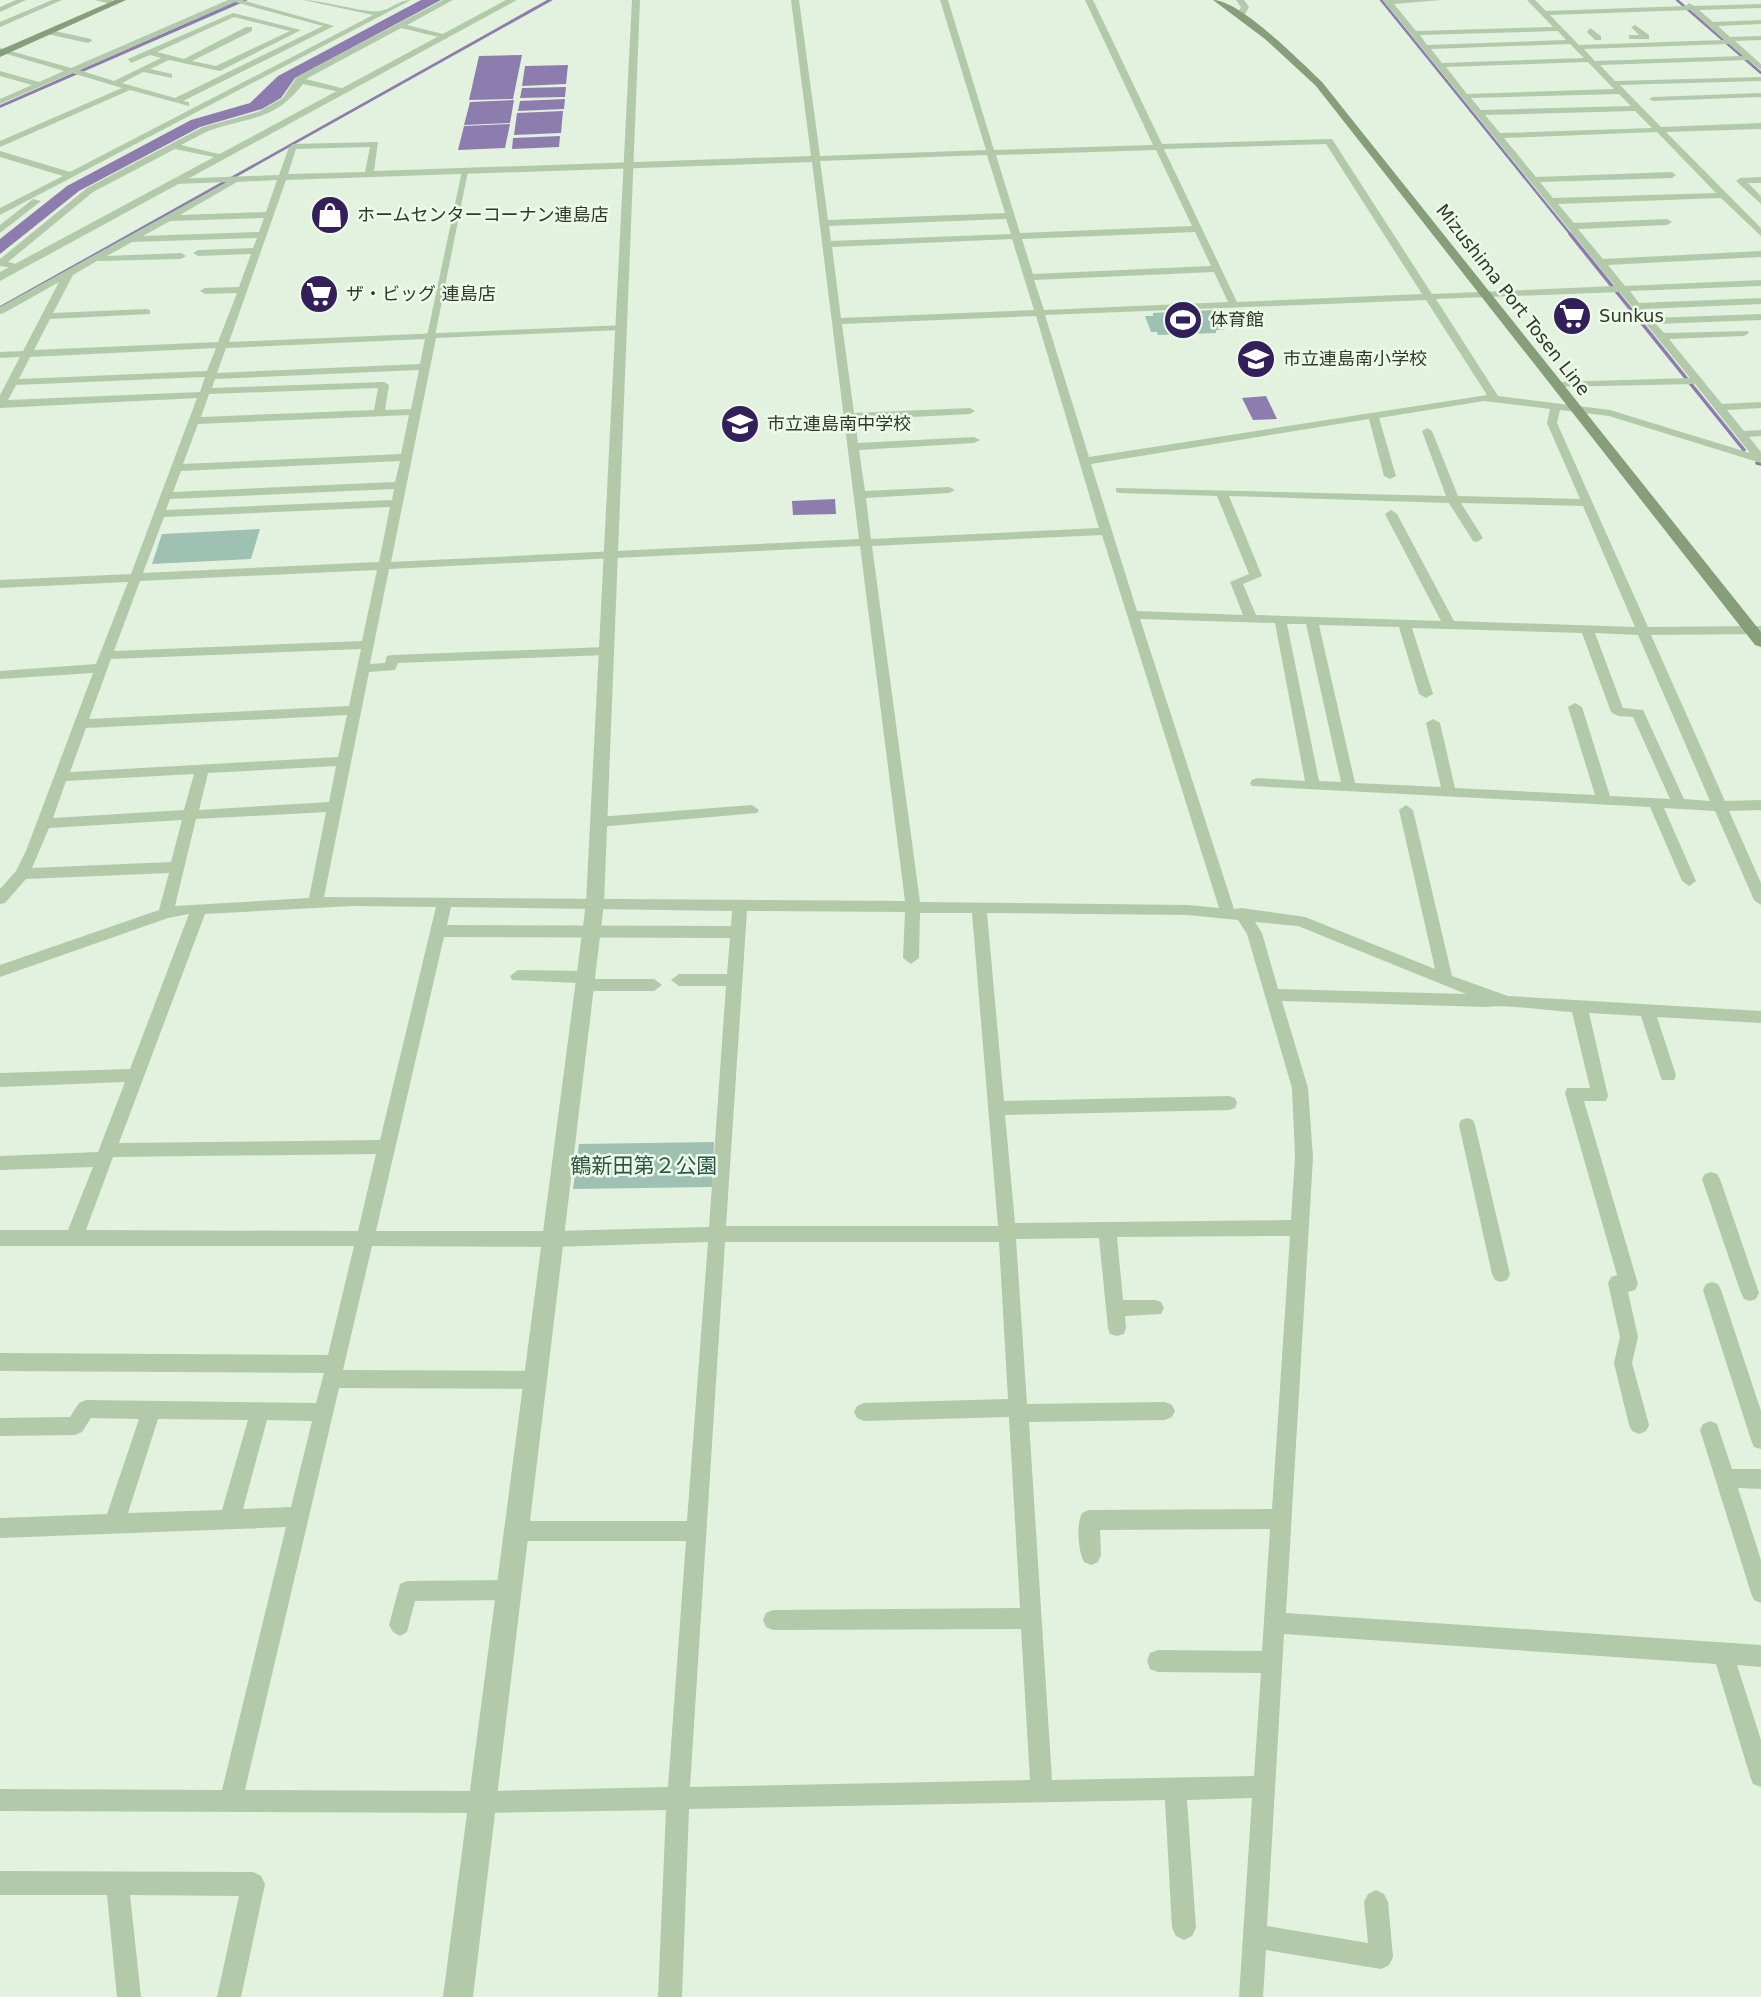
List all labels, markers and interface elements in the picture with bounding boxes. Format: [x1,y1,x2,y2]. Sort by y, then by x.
shop icon: ホームセンターコーナン連島店 [309,194,351,236]
street label: Mizushima Port Tosen Line [1432,200,1595,400]
place label: ホームセンターコーナン連島店 [357,204,608,225]
supermarket icon: ザ・ビッグ 連島店 [298,273,340,315]
place label: ザ・ビッグ 連島店 [346,283,496,304]
supermarket icon: Sunkus [1551,295,1593,337]
sports icon: 体育館 [1162,299,1204,341]
place label: Sunkus [1599,305,1664,326]
place label: 体育館 [1210,309,1264,330]
school or university icon: 市立連島南小学校 [1235,338,1277,380]
place label: 市立連島南小学校 [1283,348,1427,369]
school or university icon: 市立連島南中学校 [719,403,761,445]
place label: 市立連島南中学校 [767,413,911,434]
park label: 鶴新田第２公園 [571,1154,718,1178]

